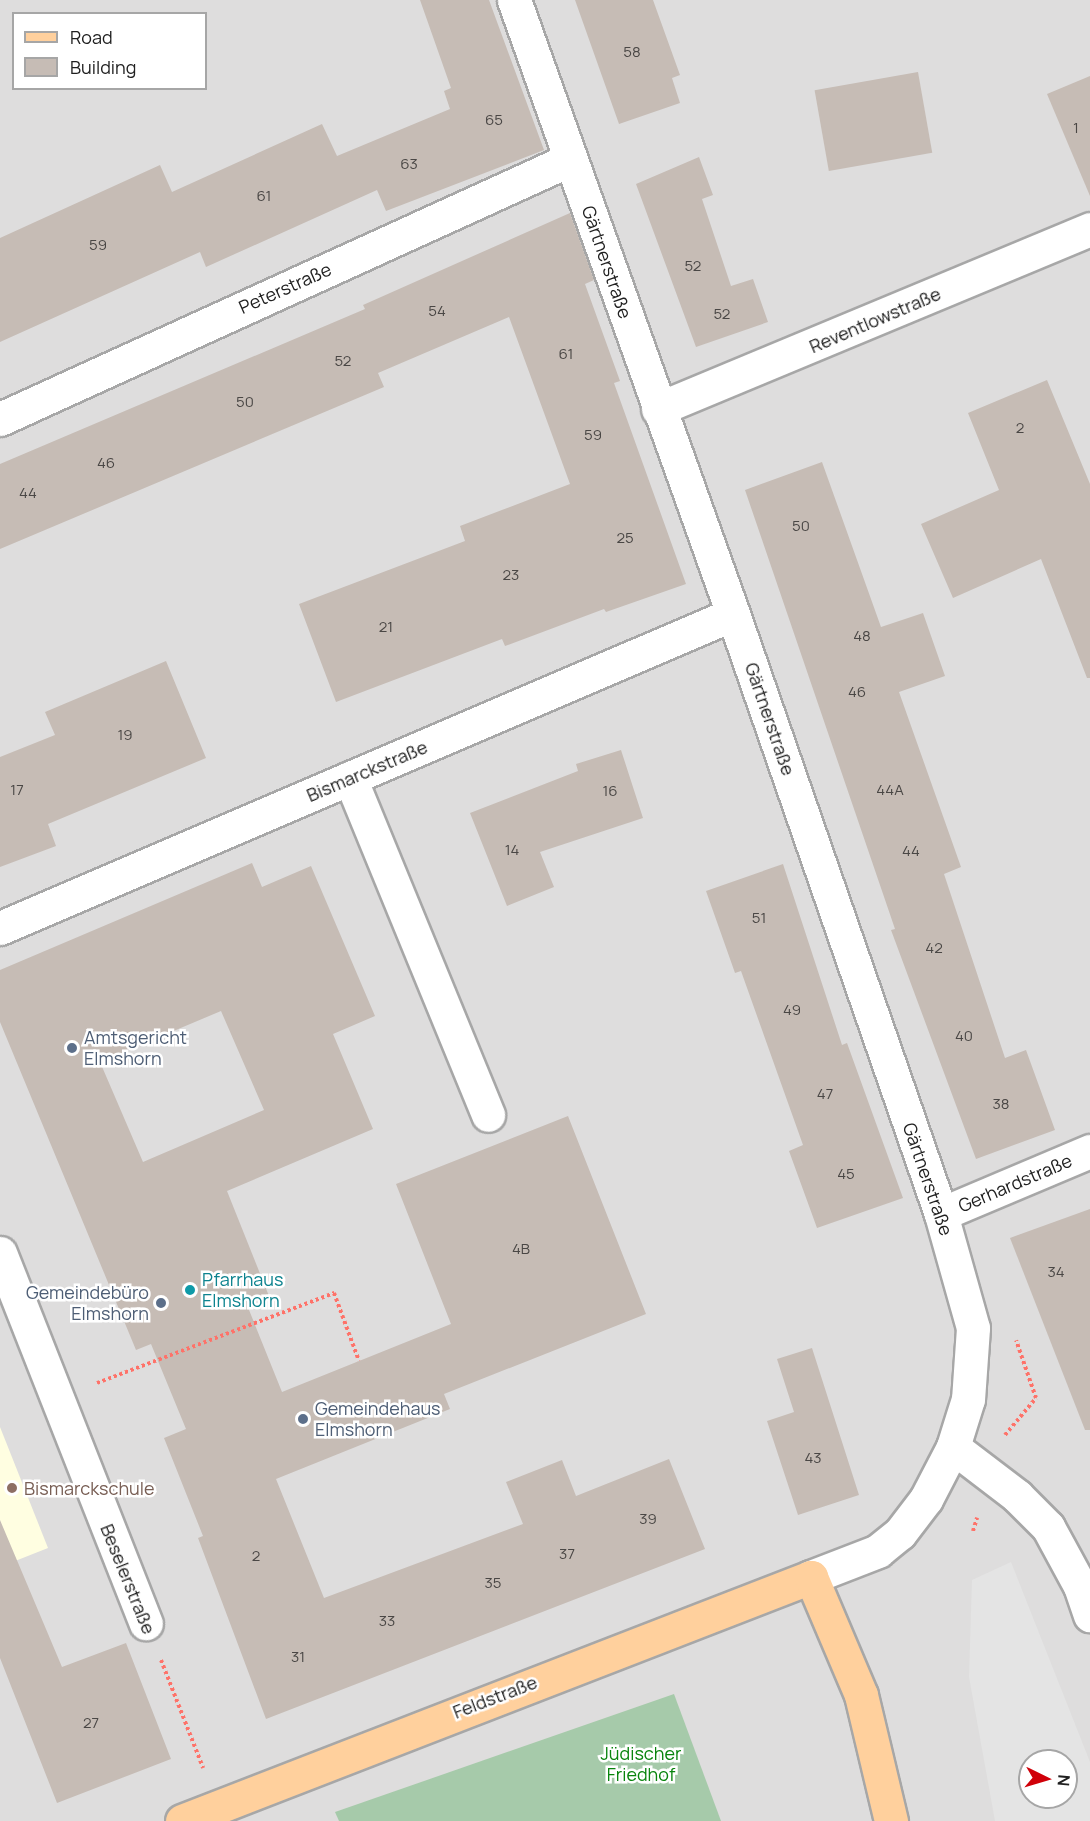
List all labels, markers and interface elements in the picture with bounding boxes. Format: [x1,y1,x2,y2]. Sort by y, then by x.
legend [12,12,207,90]
text: Road [70,25,113,49]
house number: 58 [623,43,641,61]
text: Building [70,55,136,79]
house number: 65 [485,111,503,129]
house number: 1 [1073,119,1079,137]
house number: 63 [400,155,418,173]
house number: 61 [257,187,271,205]
street label: Gärtnerstraße [578,203,636,321]
house number: 59 [89,236,107,254]
house number: 52 [685,257,701,275]
street label: Peterstraße [235,258,335,318]
street label: Reventlowstraße [806,283,944,357]
house number: 54 [428,302,446,320]
house number: 52 [714,305,730,323]
house number: 61 [559,345,573,363]
house number: 52 [335,352,351,370]
house number: 50 [236,393,254,411]
house number: 2 [1016,419,1024,437]
house number: 59 [584,426,602,444]
house number: 46 [97,454,115,472]
house number: 44 [19,484,37,502]
house number: 50 [792,517,810,535]
house number: 25 [616,529,634,547]
house number: 23 [503,566,519,584]
house number: 21 [379,618,393,636]
house number: 48 [853,627,871,645]
street label: Gärtnerstraße [741,660,799,778]
house number: 46 [848,683,866,701]
house number: 19 [117,726,133,744]
street label: Bismarckstraße [303,736,431,806]
house number: 17 [10,781,24,799]
house number: 44A [876,781,904,799]
house number: 16 [602,782,618,800]
house number: 14 [505,841,519,859]
house number: 44 [902,842,920,860]
house number: 51 [752,909,766,927]
house number: 42 [925,939,943,957]
house number: 49 [783,1001,801,1019]
place label: Amtsgericht Elmshorn [84,1027,187,1070]
house number: 40 [955,1027,973,1045]
marker: Amtsgericht Elmshorn [65,1041,79,1055]
house number: 47 [817,1085,833,1103]
house number: 38 [992,1095,1010,1113]
street label: Gärtnerstraße [899,1120,957,1238]
street label: Gerhardstraße [955,1149,1075,1217]
house number: 45 [837,1165,855,1183]
house number: 4B [512,1240,530,1258]
house number: 34 [1047,1263,1065,1281]
place label: Pfarrhaus Elmshorn [202,1269,284,1312]
place label: Gemeindebüro Elmshorn [26,1282,149,1324]
marker: Pfarrhaus Elmshorn [183,1283,197,1297]
marker: Gemeindebüro Elmshorn [154,1296,168,1310]
place label: Gemeindehaus Elmshorn [315,1398,441,1440]
marker: Gemeindehaus Elmshorn [296,1412,310,1426]
house number: 43 [804,1449,822,1467]
place label: Bismarckschule [24,1477,154,1499]
marker: Bismarckschule [5,1481,19,1495]
house number: 39 [639,1510,657,1528]
street label: Beselerstraße [96,1521,160,1637]
house number: 37 [559,1545,575,1563]
house number: 2 [252,1547,260,1565]
house number: 35 [485,1574,501,1592]
house number: 33 [379,1612,395,1630]
house number: 31 [291,1648,305,1666]
street label: Feldstraße [450,1671,540,1723]
house number: 27 [83,1714,99,1732]
park label: Jüdischer Friedhof [600,1743,682,1786]
north arrow [1018,1749,1078,1809]
text: N [1052,1774,1075,1787]

